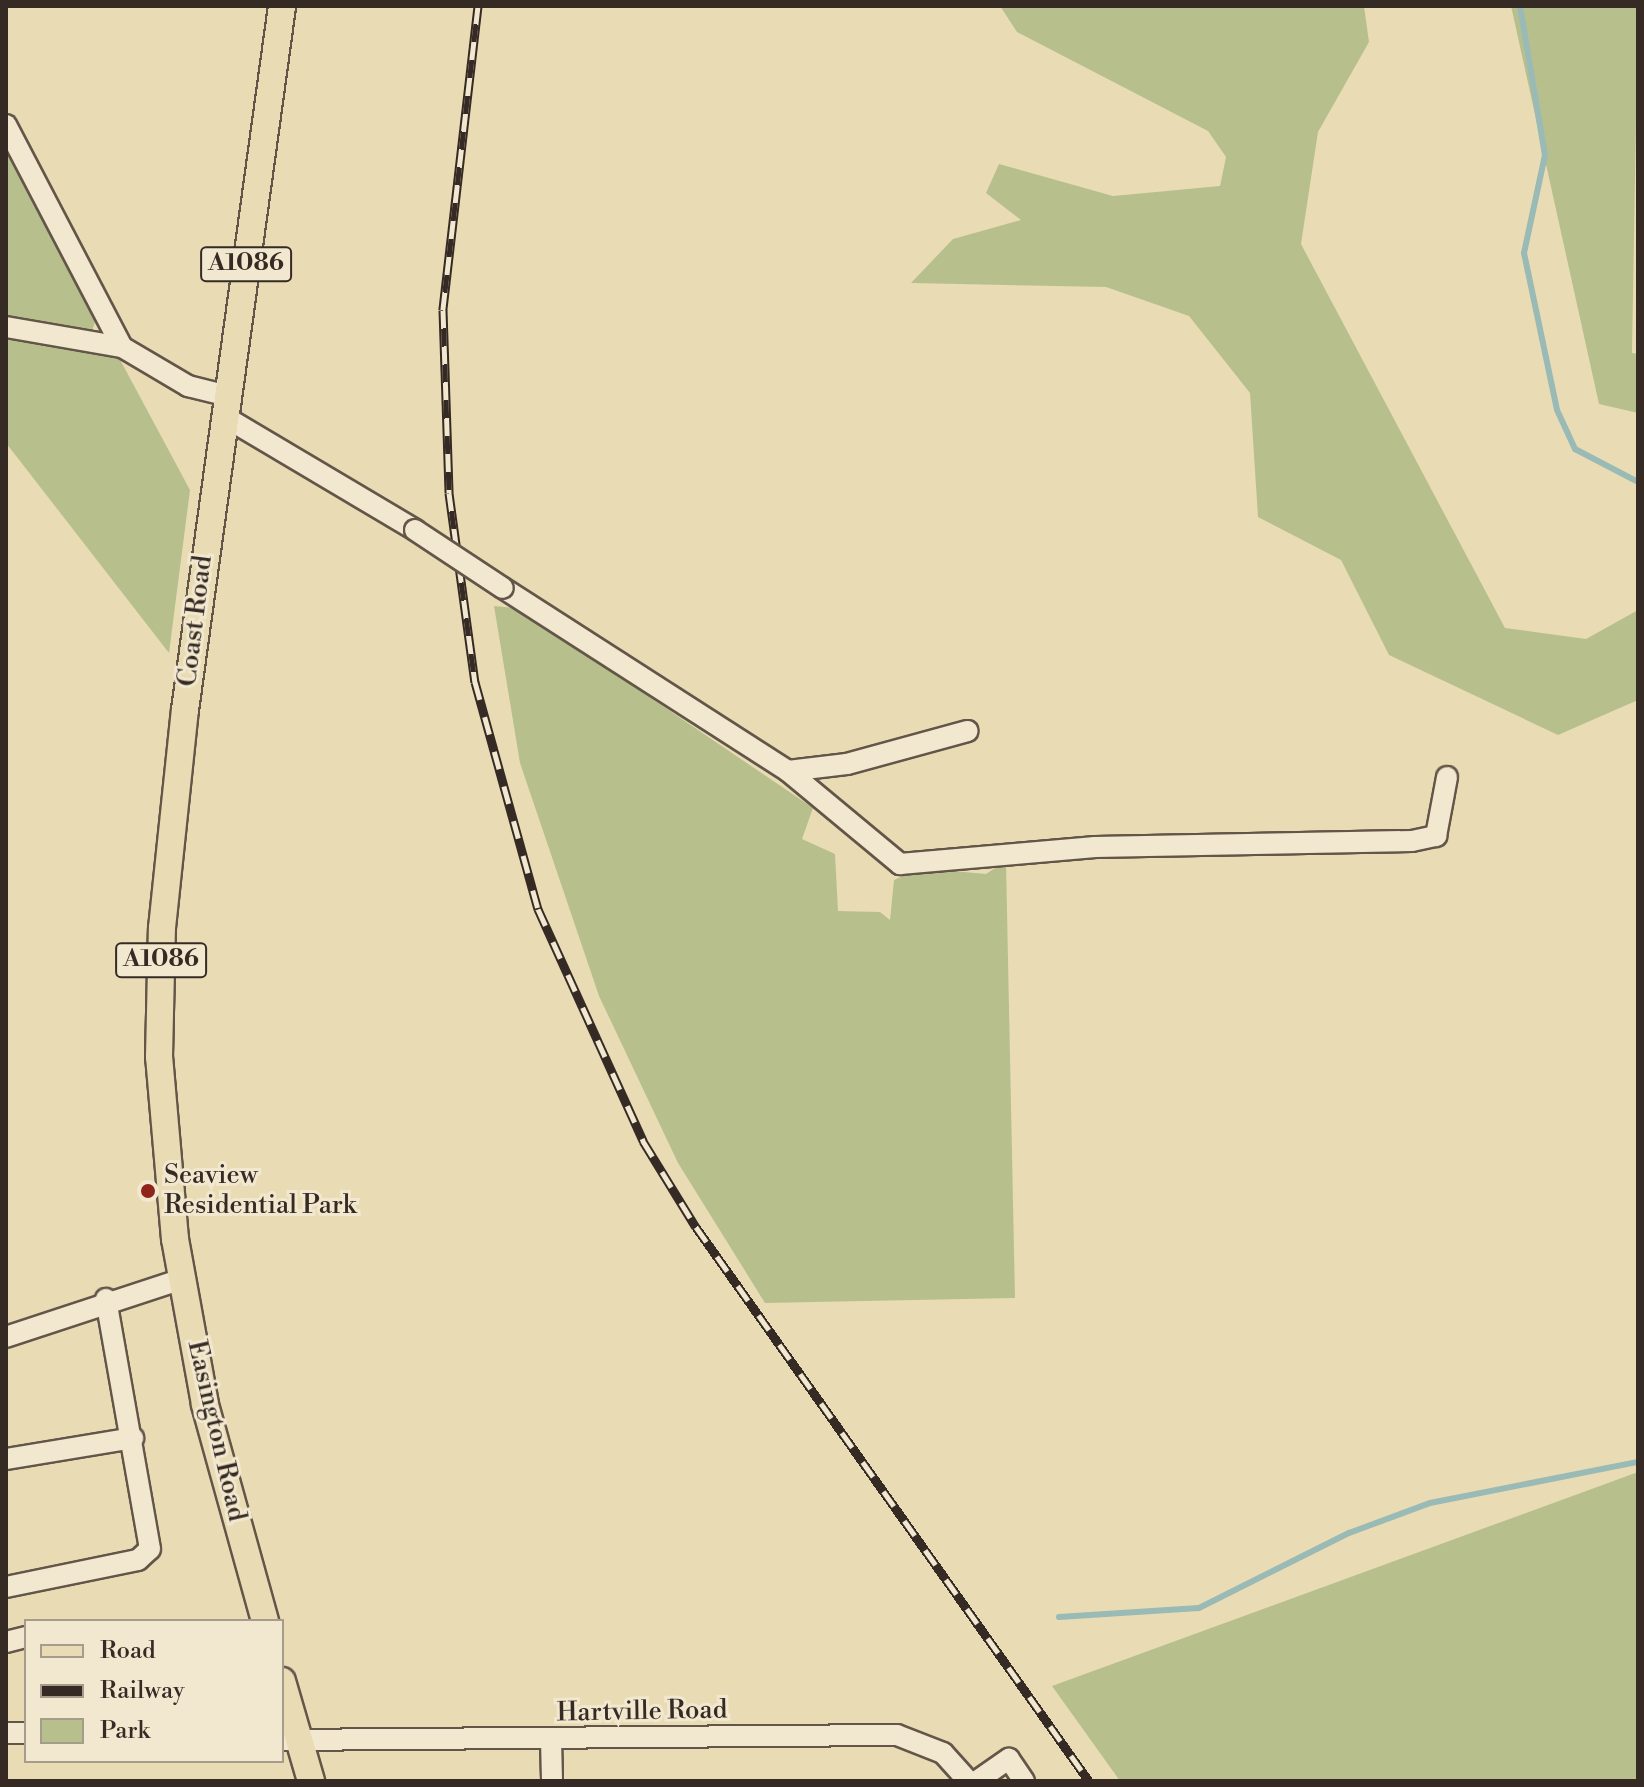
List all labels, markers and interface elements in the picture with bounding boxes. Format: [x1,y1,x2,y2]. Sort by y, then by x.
road number: A1086 [200,244,292,284]
street label: Coast Road [172,554,220,688]
road number: A1086 [115,940,207,980]
place label: Seaview Residential Park [164,1160,356,1222]
marker: Seaview Residential Park [139,1182,157,1200]
street label: Easington Road [180,1338,252,1524]
legend [24,1619,284,1763]
text: Road [100,1636,156,1666]
text: Railway [100,1676,185,1706]
street label: Hartville Road [556,1695,728,1729]
text: Park [100,1716,150,1746]

